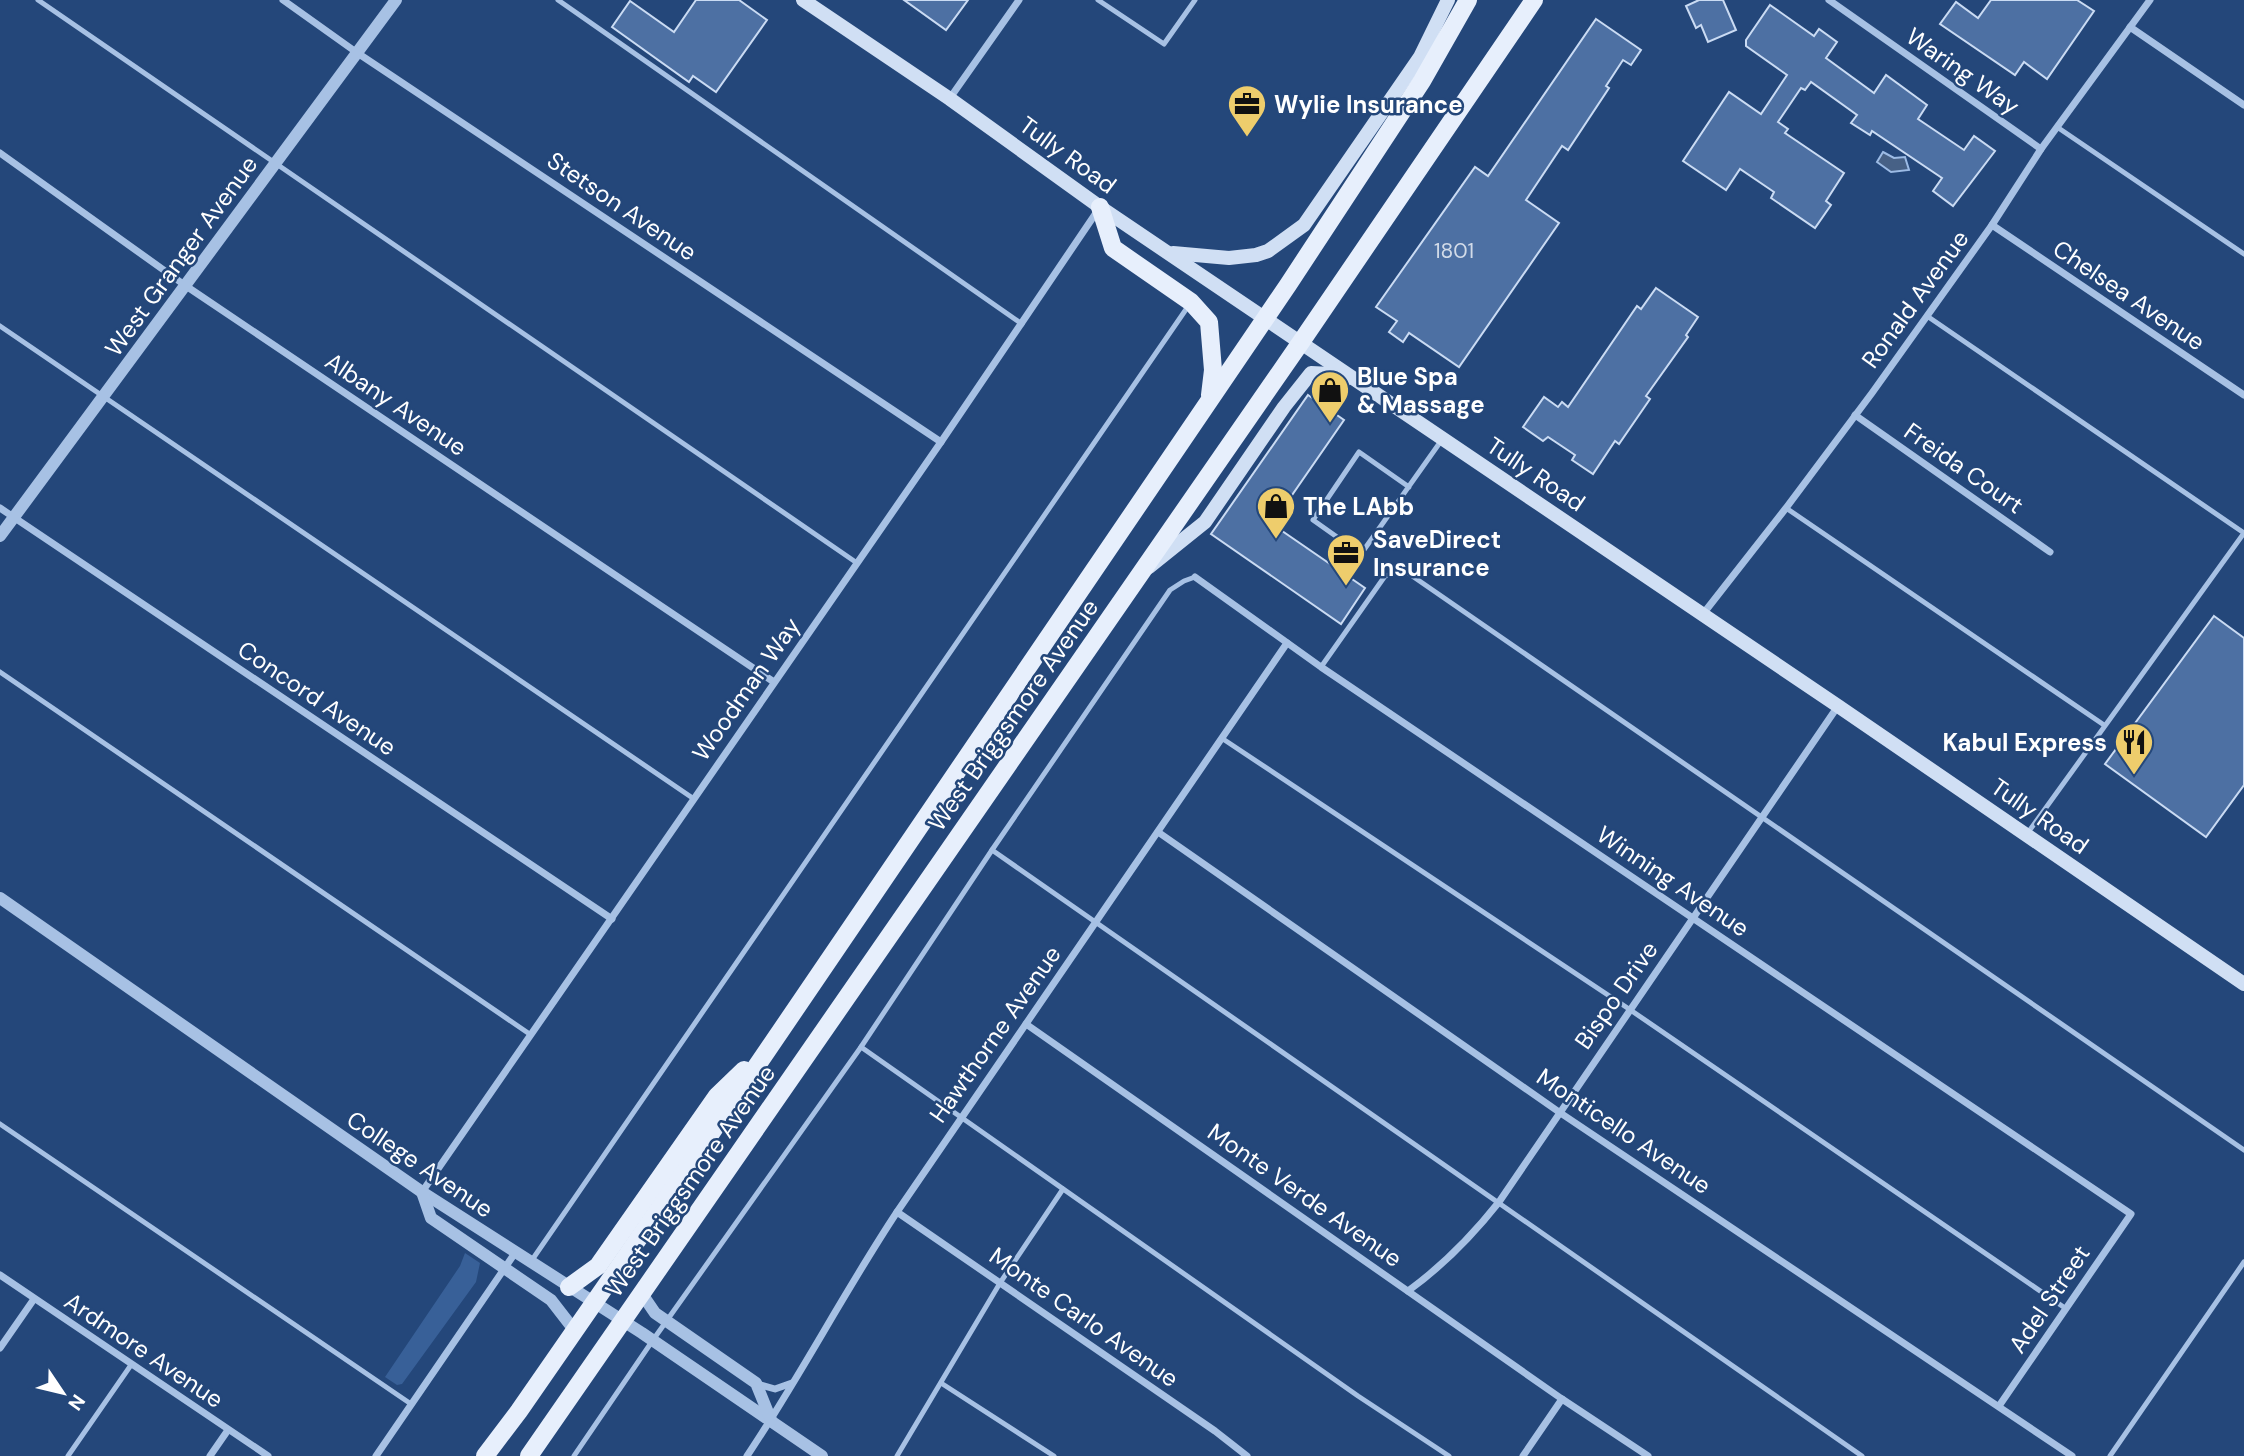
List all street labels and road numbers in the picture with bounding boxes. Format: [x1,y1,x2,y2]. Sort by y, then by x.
street label: Waring Way [1900,21,2026,121]
street label: Tully Road [1013,109,1123,201]
street label: Stetson Avenue [541,145,703,267]
street label: West Granger Avenue [98,150,264,362]
street label: Ronald Avenue [1855,224,1975,374]
street label: Chelsea Avenue [2047,233,2211,357]
street label: Albany Avenue [319,345,473,463]
street label: Freida Court [1898,416,2030,520]
street label: Tully Road [1481,430,1591,518]
street label: West Briggsmore Avenue [921,593,1105,837]
street label: Woodman Way [685,611,807,767]
street label: Concord Avenue [232,634,402,762]
street label: Tully Road [1985,771,2095,861]
street label: Winning Avenue [1591,819,1755,943]
street label: Bispo Drive [1568,935,1664,1055]
street label: Hawthorne Avenue [922,939,1068,1129]
street label: West Briggsmore Avenue [598,1059,782,1303]
street label: Monticello Avenue [1531,1061,1717,1201]
street label: College Avenue [341,1104,499,1224]
street label: Monte Verde Avenue [1202,1116,1408,1274]
street label: Adel Street [2002,1239,2096,1359]
street label: Monte Carlo Avenue [983,1240,1185,1394]
street label: Ardmore Avenue [59,1285,229,1415]

